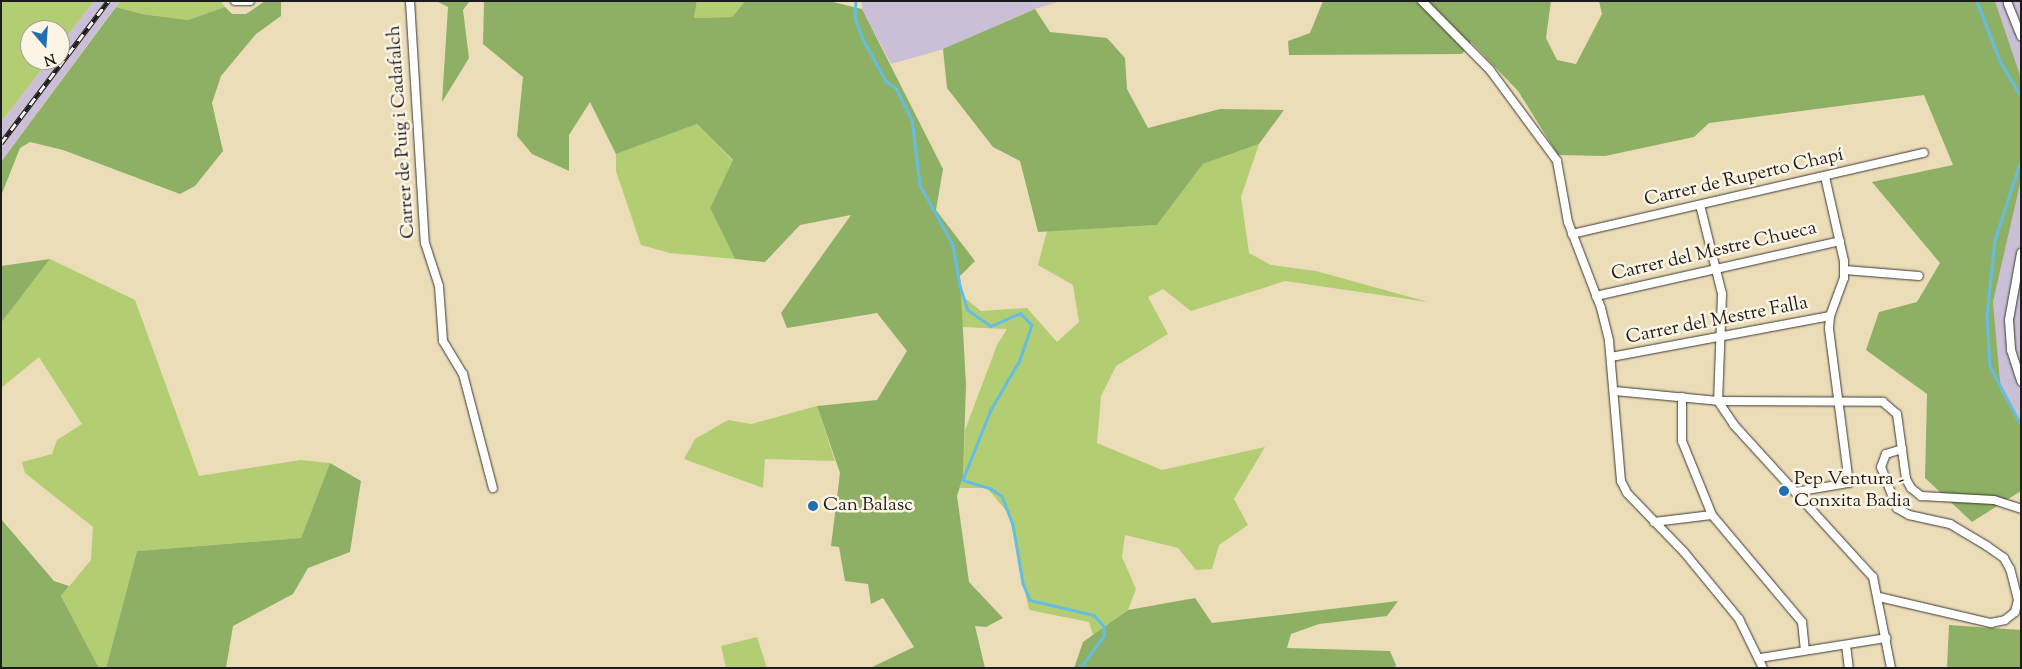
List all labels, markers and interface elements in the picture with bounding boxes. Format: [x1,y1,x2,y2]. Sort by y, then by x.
north arrow [20,20,70,70]
street label: Carrer de Puig i Cadafalch [383,25,421,239]
text: N [41,47,58,70]
street label: Carrer de Ruperto Chapí [1642,144,1846,212]
street label: Carrer del Mestre Chueca [1609,217,1819,287]
street label: Carrer del Mestre Falla [1624,292,1810,350]
place label: Pep Ventura - Conxita Badia [1794,469,1911,513]
marker: Pep Ventura - Conxita Badia [1778,485,1790,497]
place label: Can Balasc [823,495,913,517]
marker: Can Balasc [807,500,819,512]

